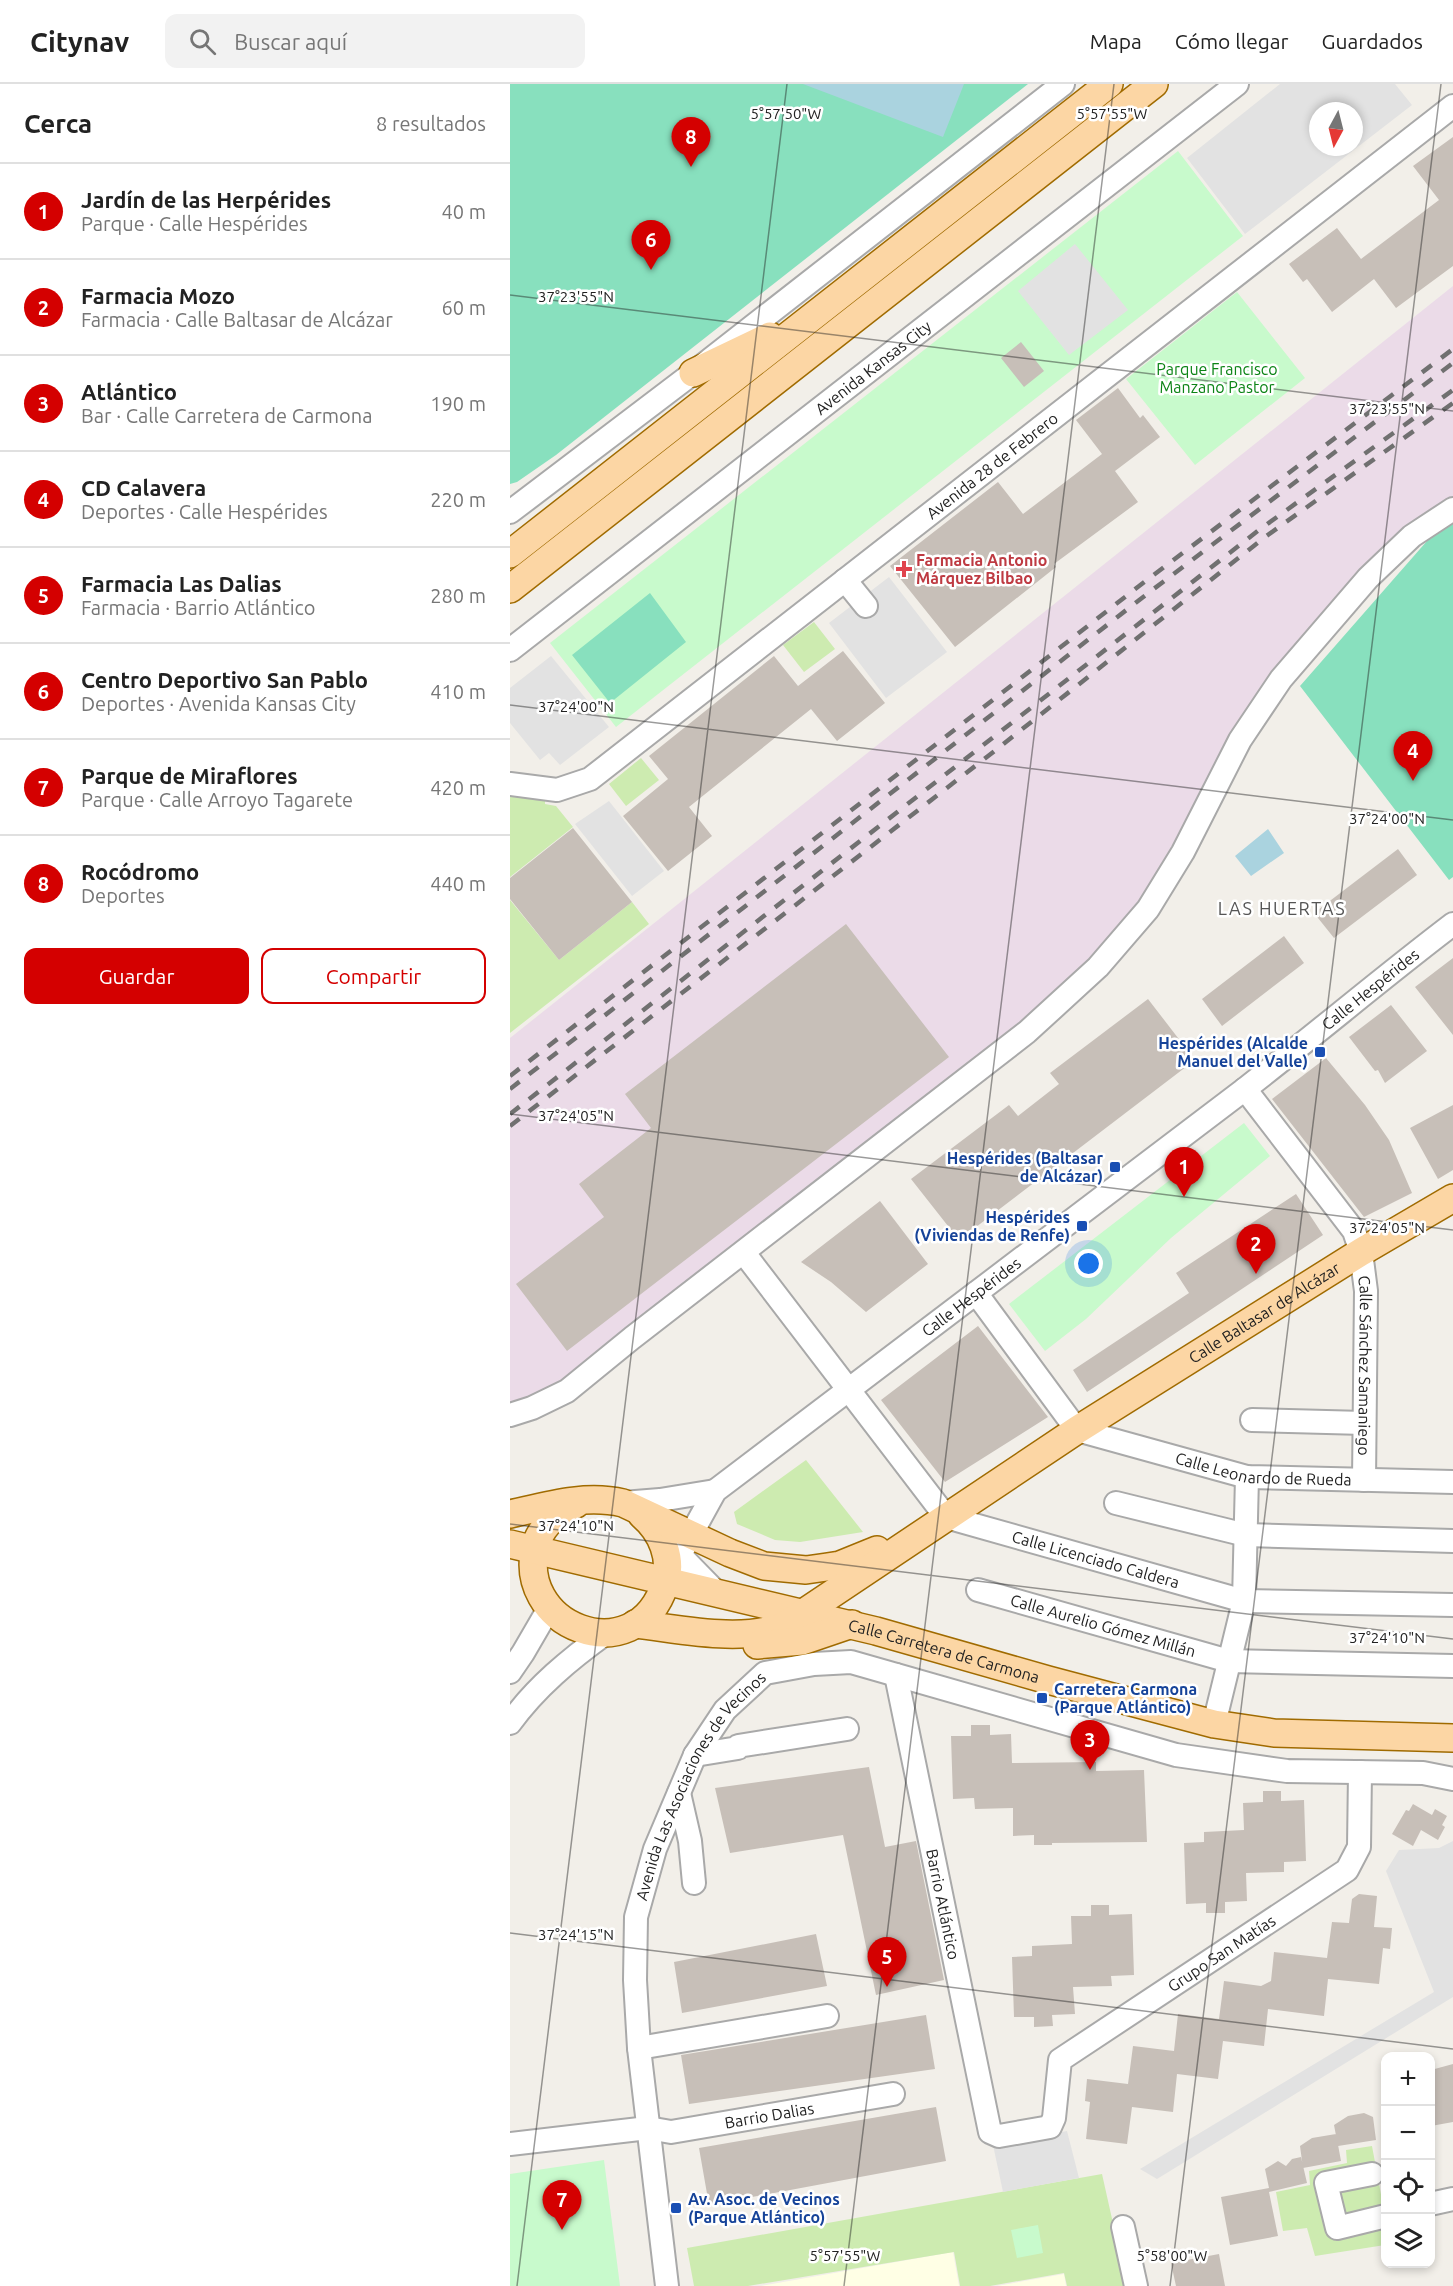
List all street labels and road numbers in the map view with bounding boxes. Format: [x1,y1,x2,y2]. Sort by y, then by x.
street label: Avenida Kansas City [811,317,935,418]
street label: Avenida 28 de Febrero [923,409,1061,522]
street label: Calle Hespérides [1318,945,1422,1034]
street label: Calle Hespérides [918,1254,1024,1340]
street label: Calle Baltasar de Alcázar [1185,1259,1343,1367]
street label: Calle Sánchez Samaniego [1355,1274,1375,1456]
street label: Calle Leonardo de Rueda [1173,1449,1352,1489]
street label: Calle Licenciado Caldera [1010,1527,1182,1591]
street label: Calle Aurelio Gómez Millán [1008,1591,1198,1660]
street label: Calle Carretera de Carmona [847,1616,1042,1686]
street label: Avenida Las Asociaciones de Vecinos [632,1668,769,1902]
street label: Barrio Atlántico [923,1847,963,1961]
street label: Grupo San Matías [1164,1911,1279,1995]
street label: Barrio Dalias [723,2099,815,2132]

